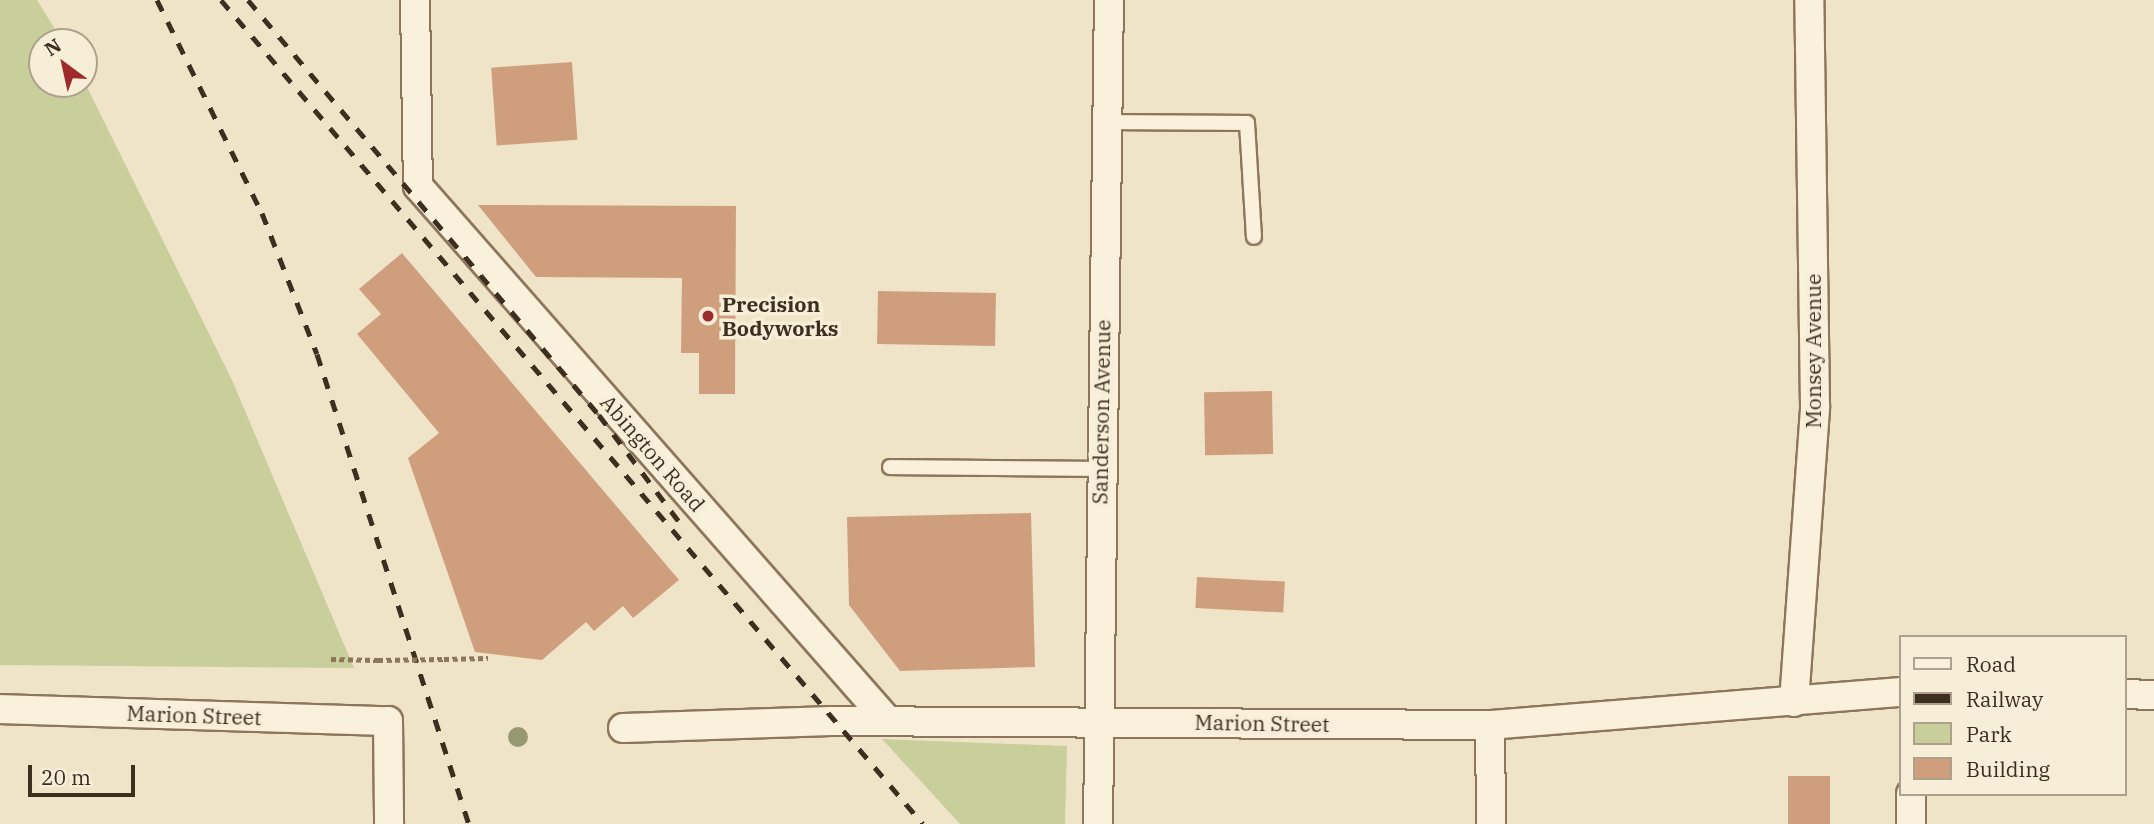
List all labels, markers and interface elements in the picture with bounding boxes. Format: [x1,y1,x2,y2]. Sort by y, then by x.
north arrow [28,28,98,98]
text: N [40,33,65,61]
street label: Monsey Avenue [1800,274,1826,428]
place label: Precision Bodyworks [722,291,838,341]
marker: Precision Bodyworks [700,308,716,324]
street label: Sanderson Avenue [1087,319,1115,505]
street label: Abington Road [596,390,710,516]
legend [1898,635,2126,796]
text: Road [1966,650,2016,678]
text: Railway [1966,685,2043,713]
street label: Marion Street [126,700,262,730]
street label: Marion Street [1194,709,1330,737]
text: Park [1966,720,2012,748]
scale bar [32,750,138,794]
text: Building [1966,755,2050,783]
text: 20 m [41,763,91,791]

